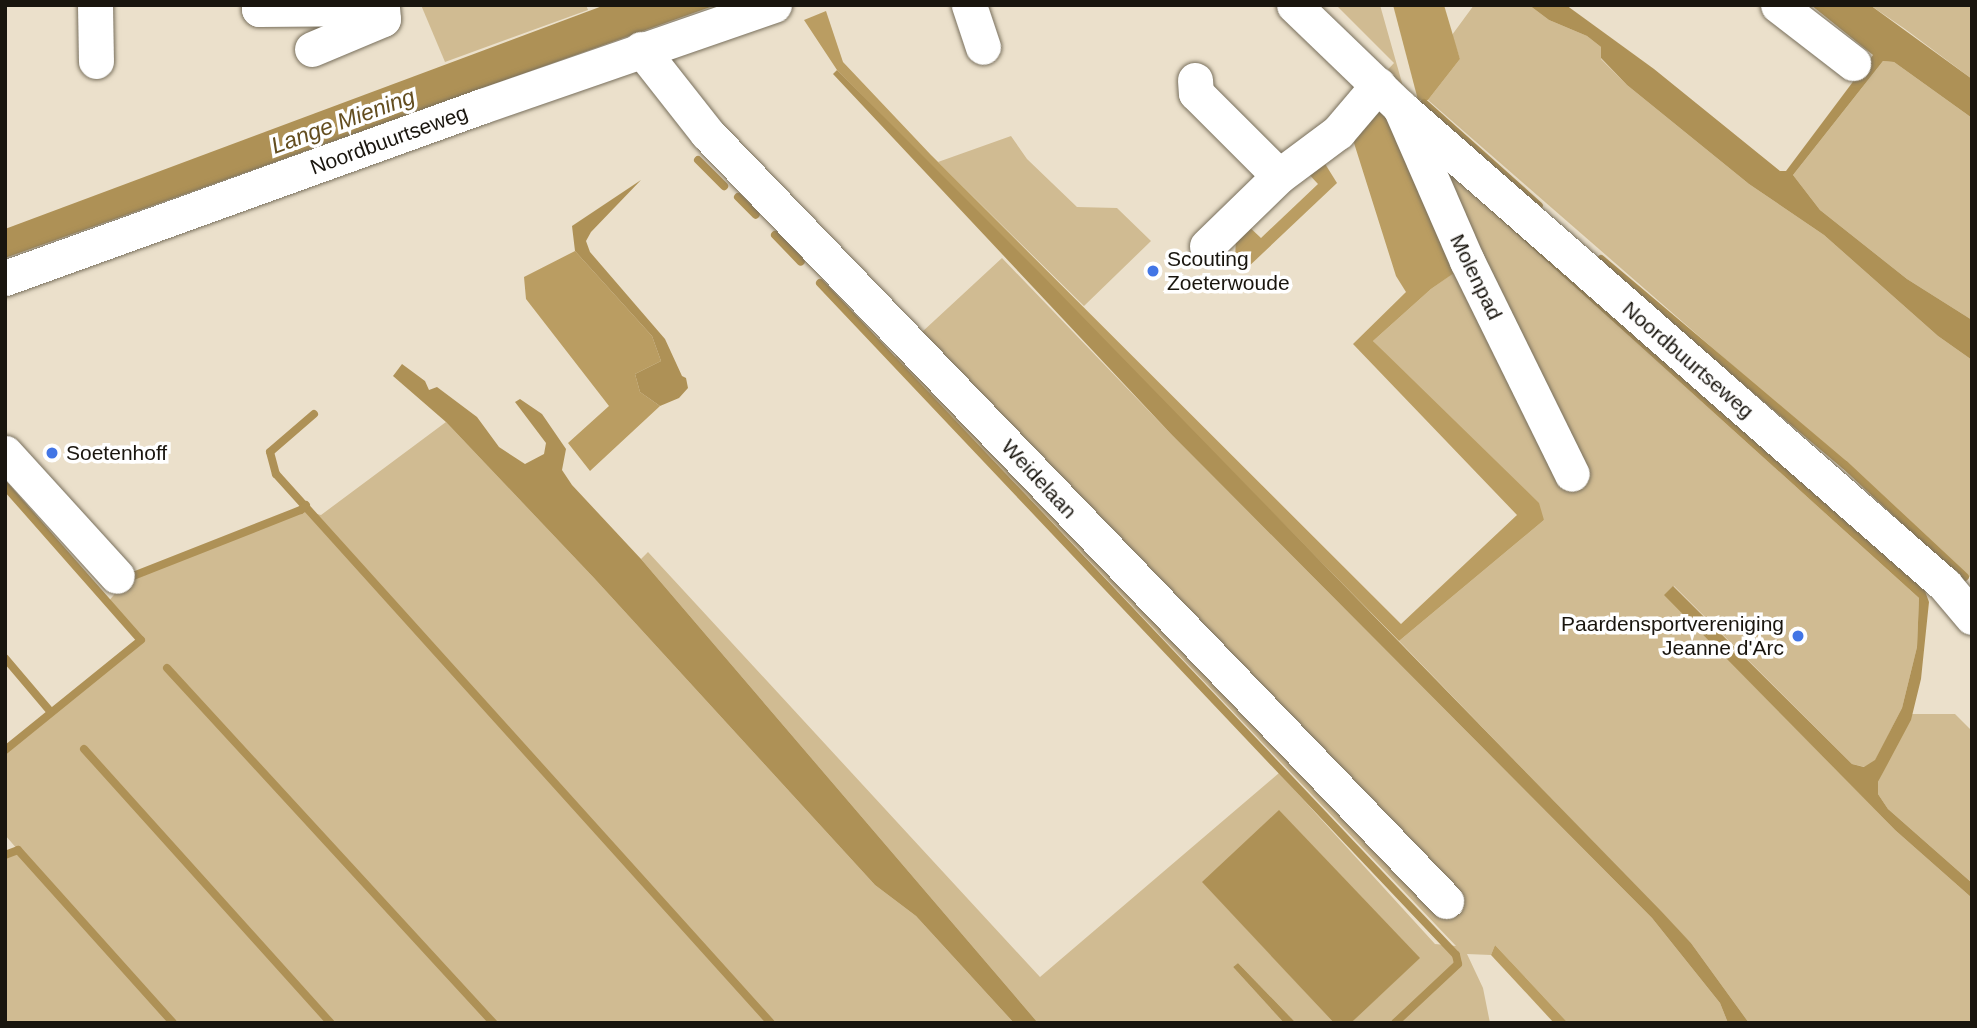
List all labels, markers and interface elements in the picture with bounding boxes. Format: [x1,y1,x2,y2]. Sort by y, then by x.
water label: Lange Miening [267,82,419,160]
street label: Noordbuurtseweg [307,100,471,180]
street label: Molenpad [1444,230,1508,324]
place label: Scouting Zoeterwoude [1167,246,1290,296]
marker: Scouting Zoeterwoude [1145,263,1161,279]
street label: Noordbuurtseweg [1617,296,1759,424]
street label: Weidelaan [996,434,1082,524]
place label: Soetenhoff [66,440,167,466]
marker: Soetenhoff [44,445,60,461]
place label: Paardensportvereniging Jeanne d'Arc [1561,611,1784,661]
marker: Paardensportvereniging Jeanne d'Arc [1790,628,1806,644]

